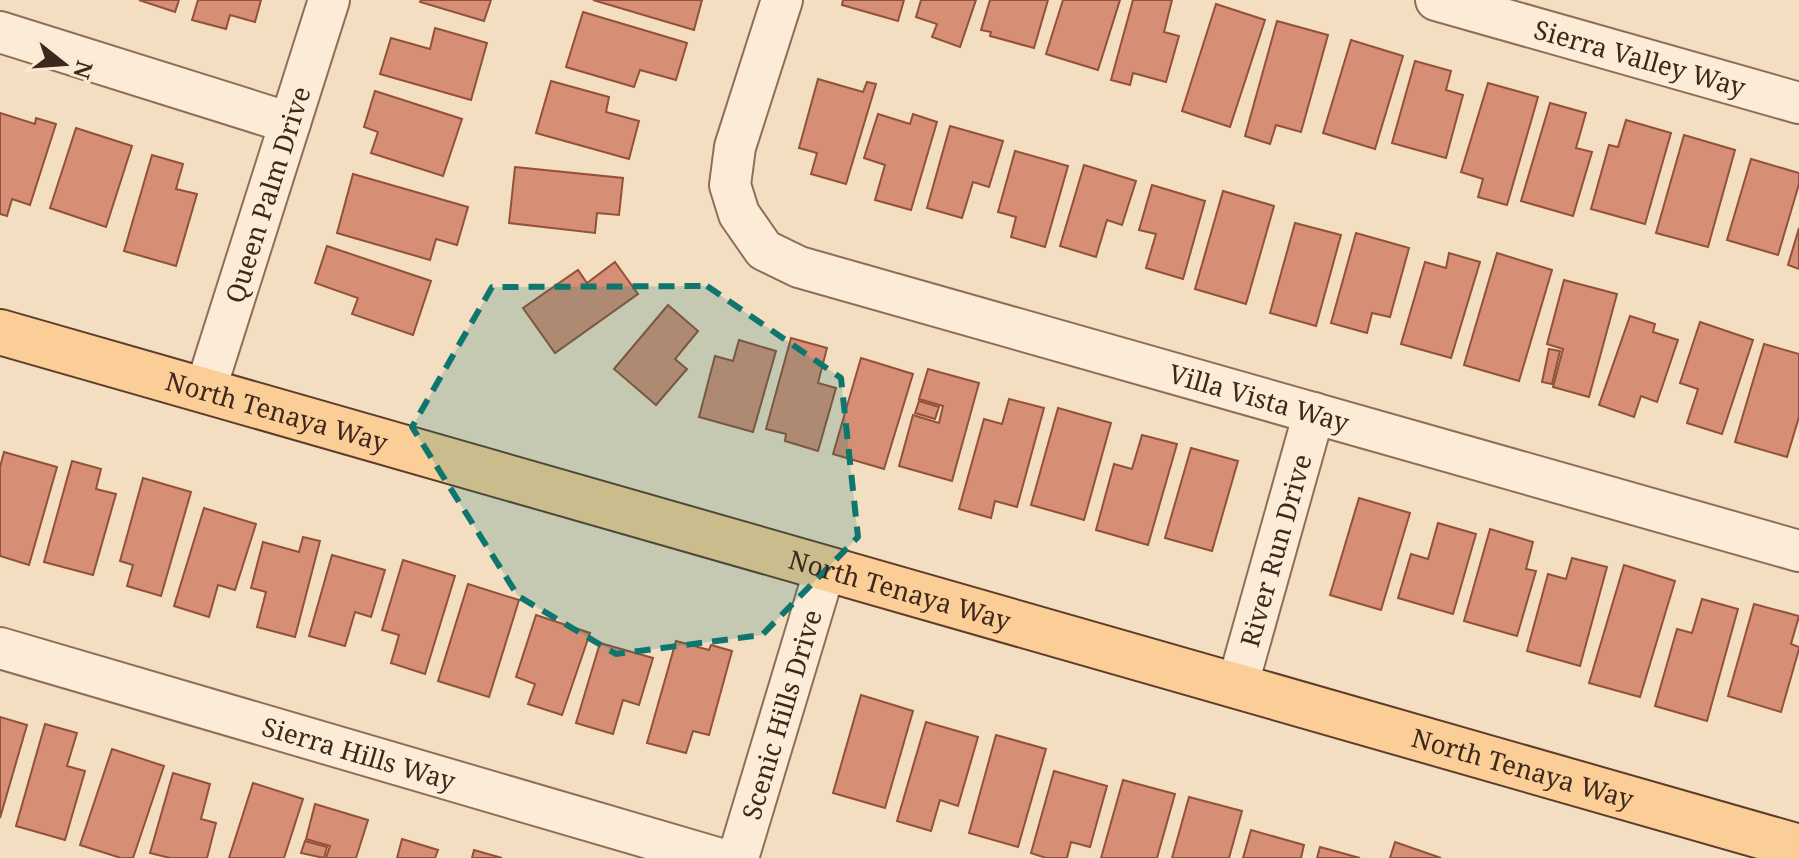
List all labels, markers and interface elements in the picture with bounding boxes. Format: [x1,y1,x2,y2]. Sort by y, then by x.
street label: Sierra Valley Way [1530,11,1750,105]
north arrow [24,24,104,104]
text: N [67,57,101,83]
street label: Queen Palm Drive [216,82,319,308]
street label: Villa Vista Way [1165,355,1354,440]
street label: North Tenaya Way [162,362,392,460]
street label: River Run Drive [1231,450,1320,651]
street label: North Tenaya Way [785,541,1015,639]
street label: Scenic Hills Drive [733,605,830,824]
street label: Sierra Hills Way [258,708,460,799]
street label: North Tenaya Way [1408,719,1638,817]

